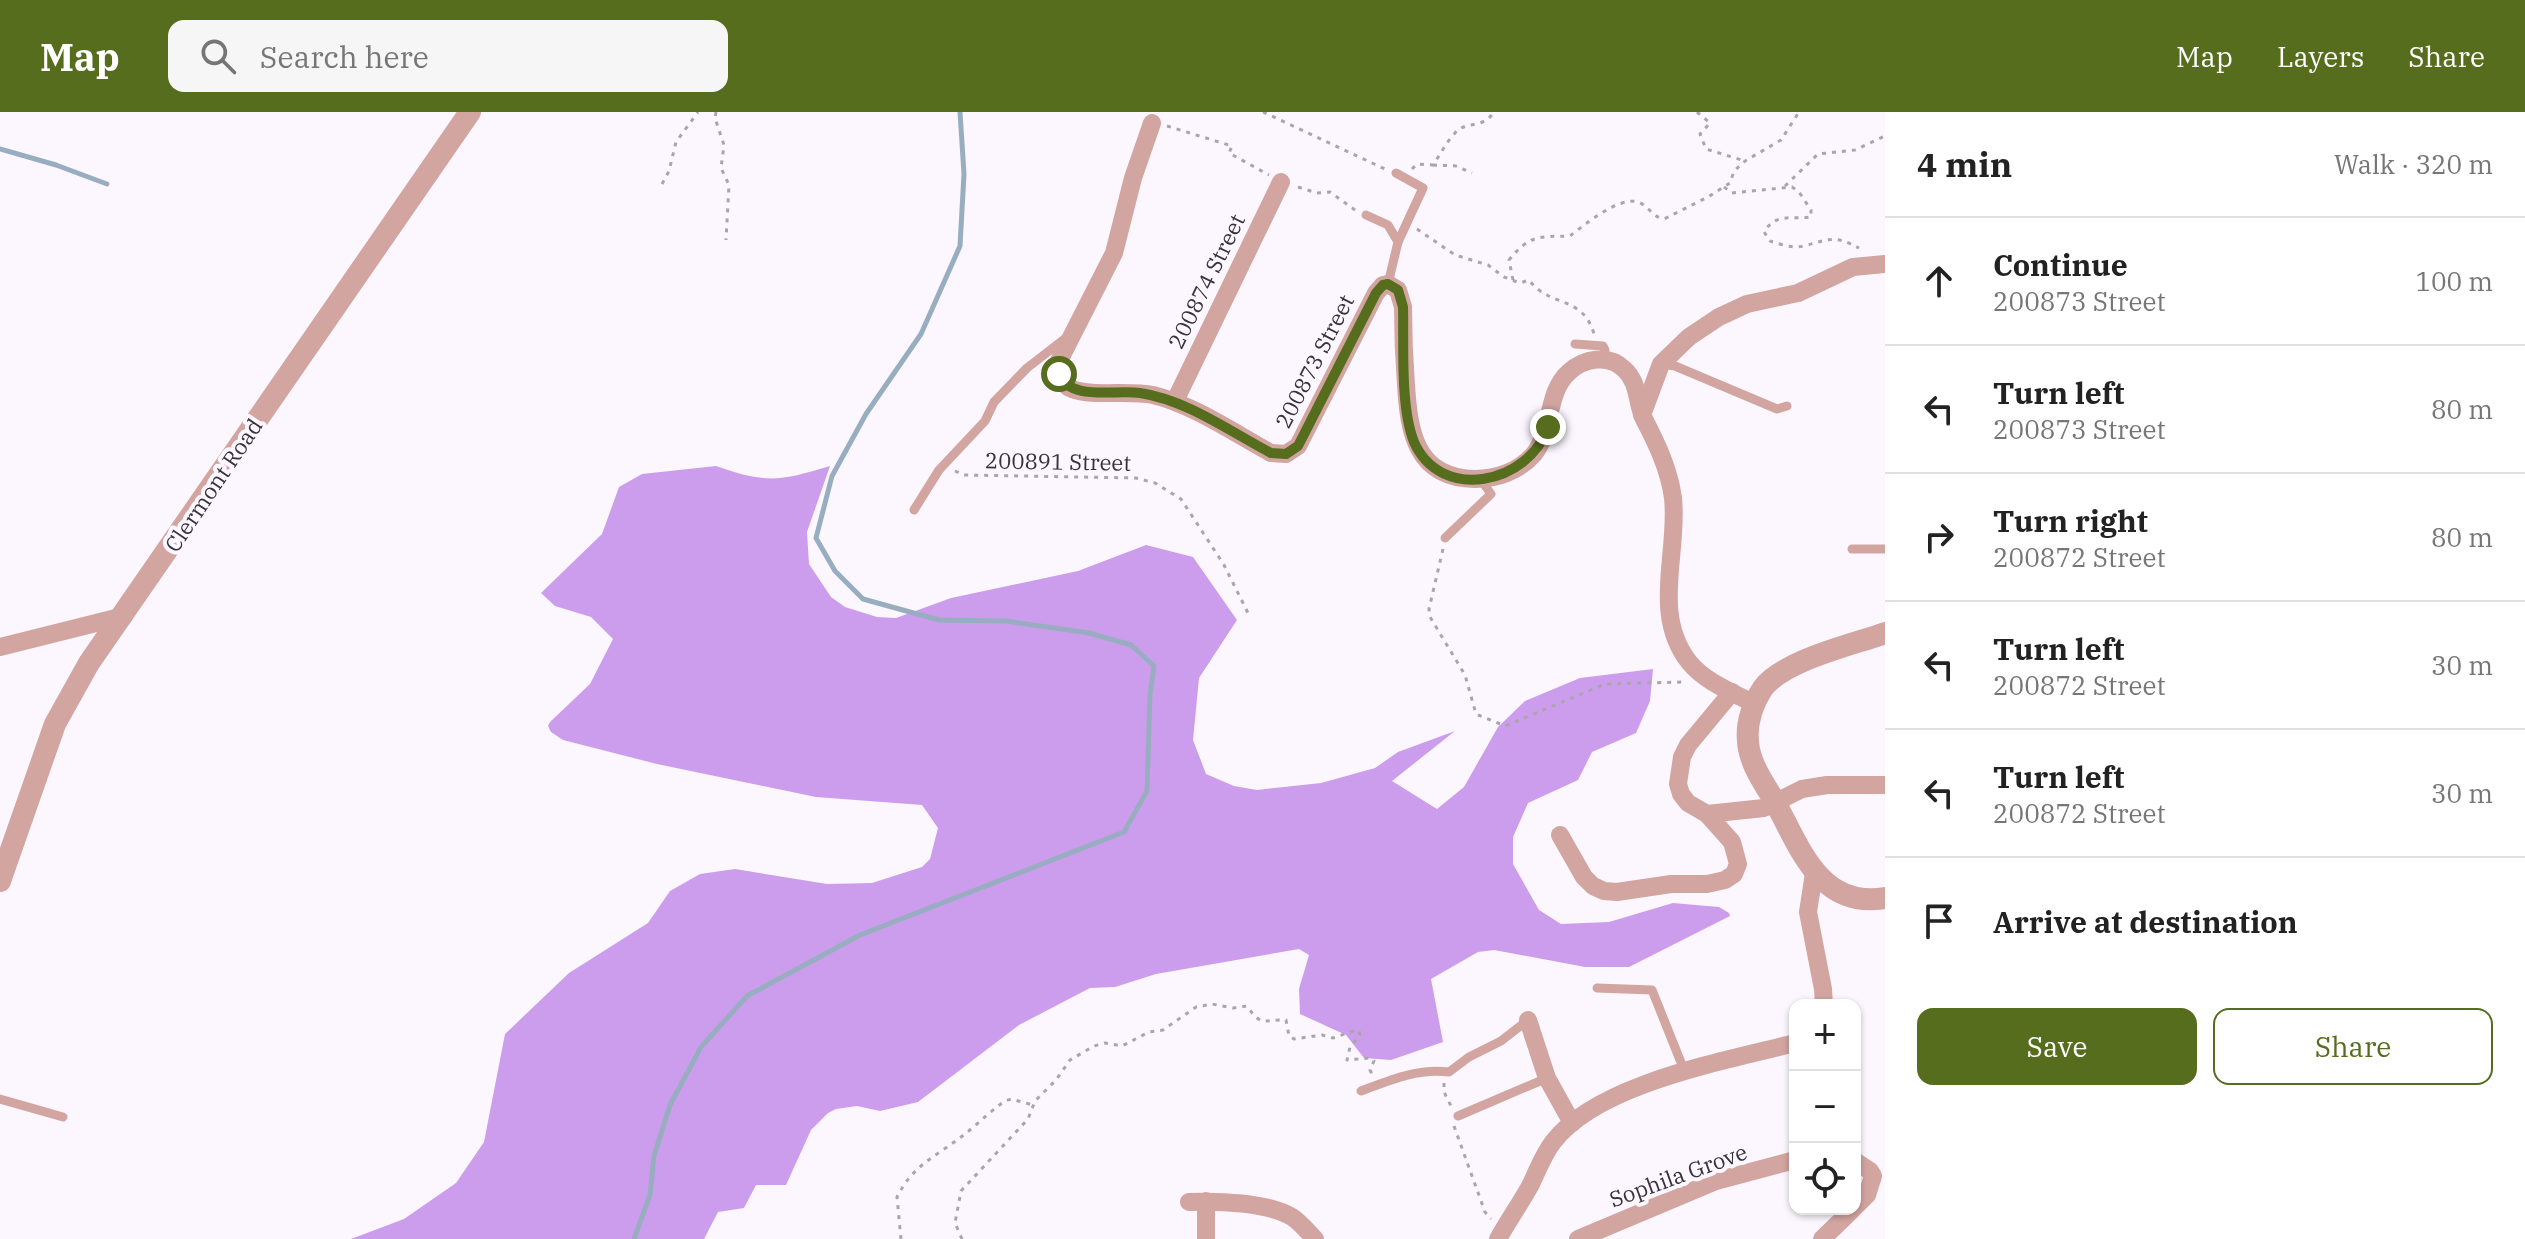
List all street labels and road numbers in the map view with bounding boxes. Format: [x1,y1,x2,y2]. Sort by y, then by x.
street label: 200874 Street [1161,209,1251,353]
street label: 200873 Street [1268,289,1360,433]
street label: Clermont Road [158,413,268,557]
street label: 200891 Street [985,445,1132,477]
street label: Sophila Grove [1605,1137,1751,1213]

